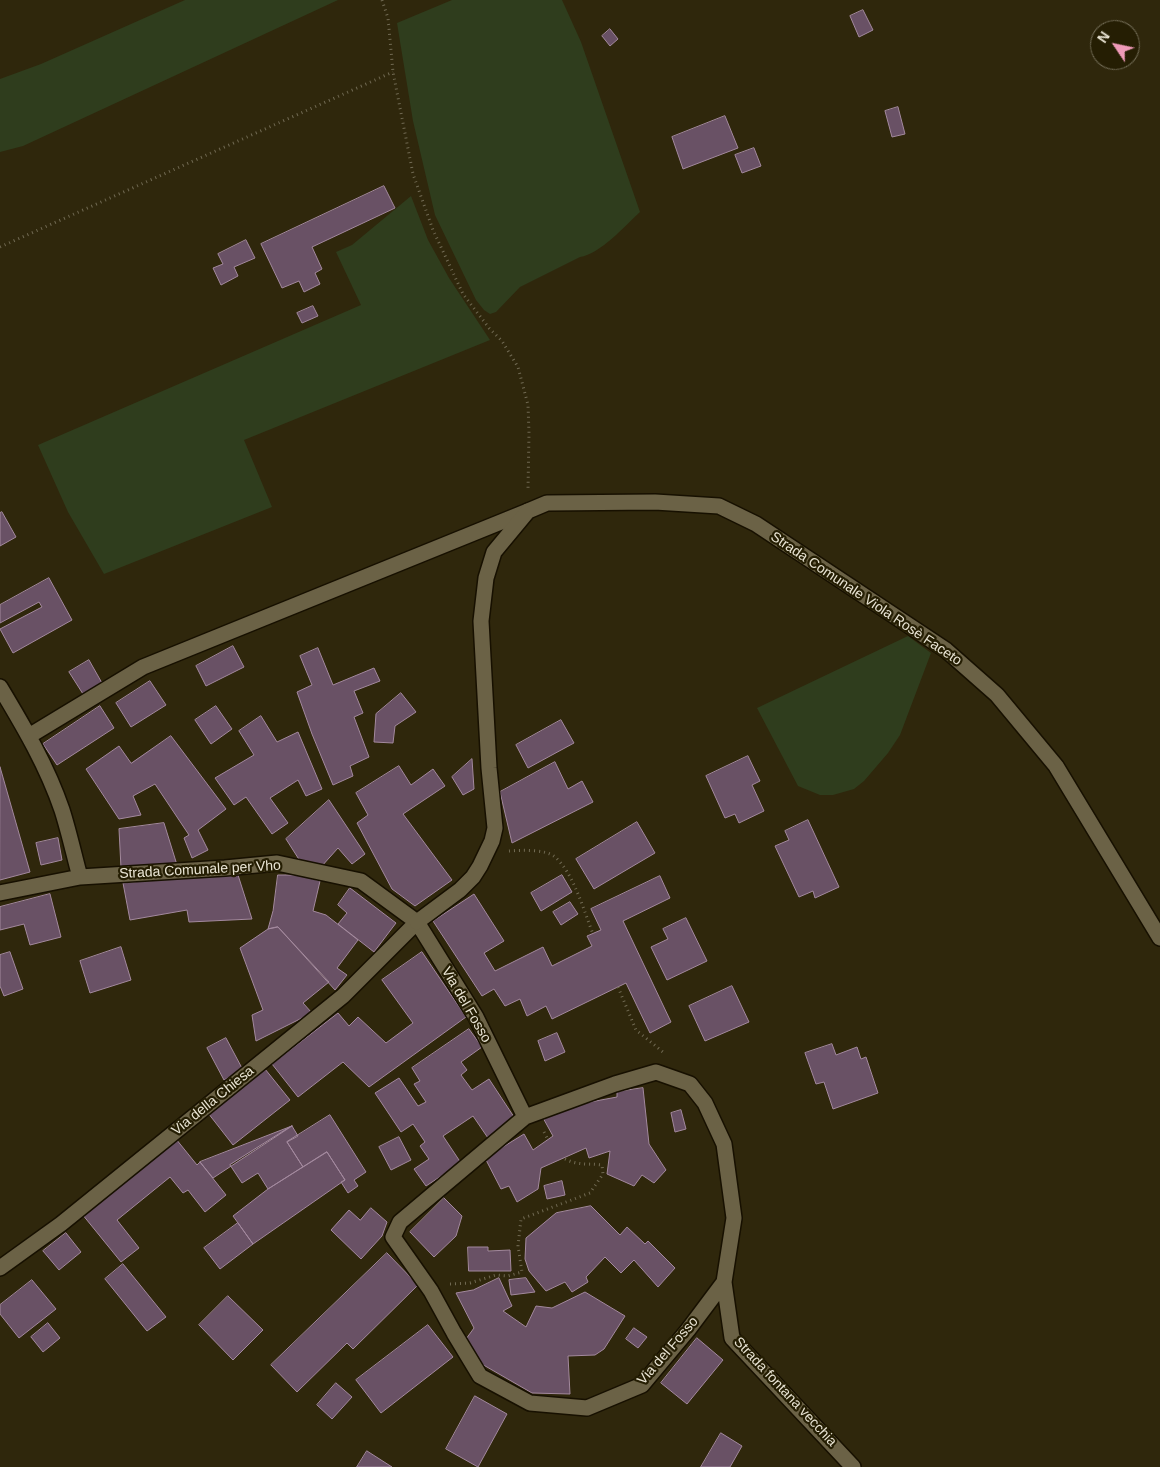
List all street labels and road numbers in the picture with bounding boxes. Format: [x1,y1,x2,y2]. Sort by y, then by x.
street label: Strada Comunale Viola Rosè Faceto [767,529,965,669]
street label: Strada Comunale per Vho [119,857,281,883]
street label: Via del Fosso [438,964,494,1046]
street label: Via della Chiesa [168,1063,258,1139]
street label: Via del Fosso [634,1314,702,1388]
street label: Strada fontana vecchia [730,1334,840,1450]

